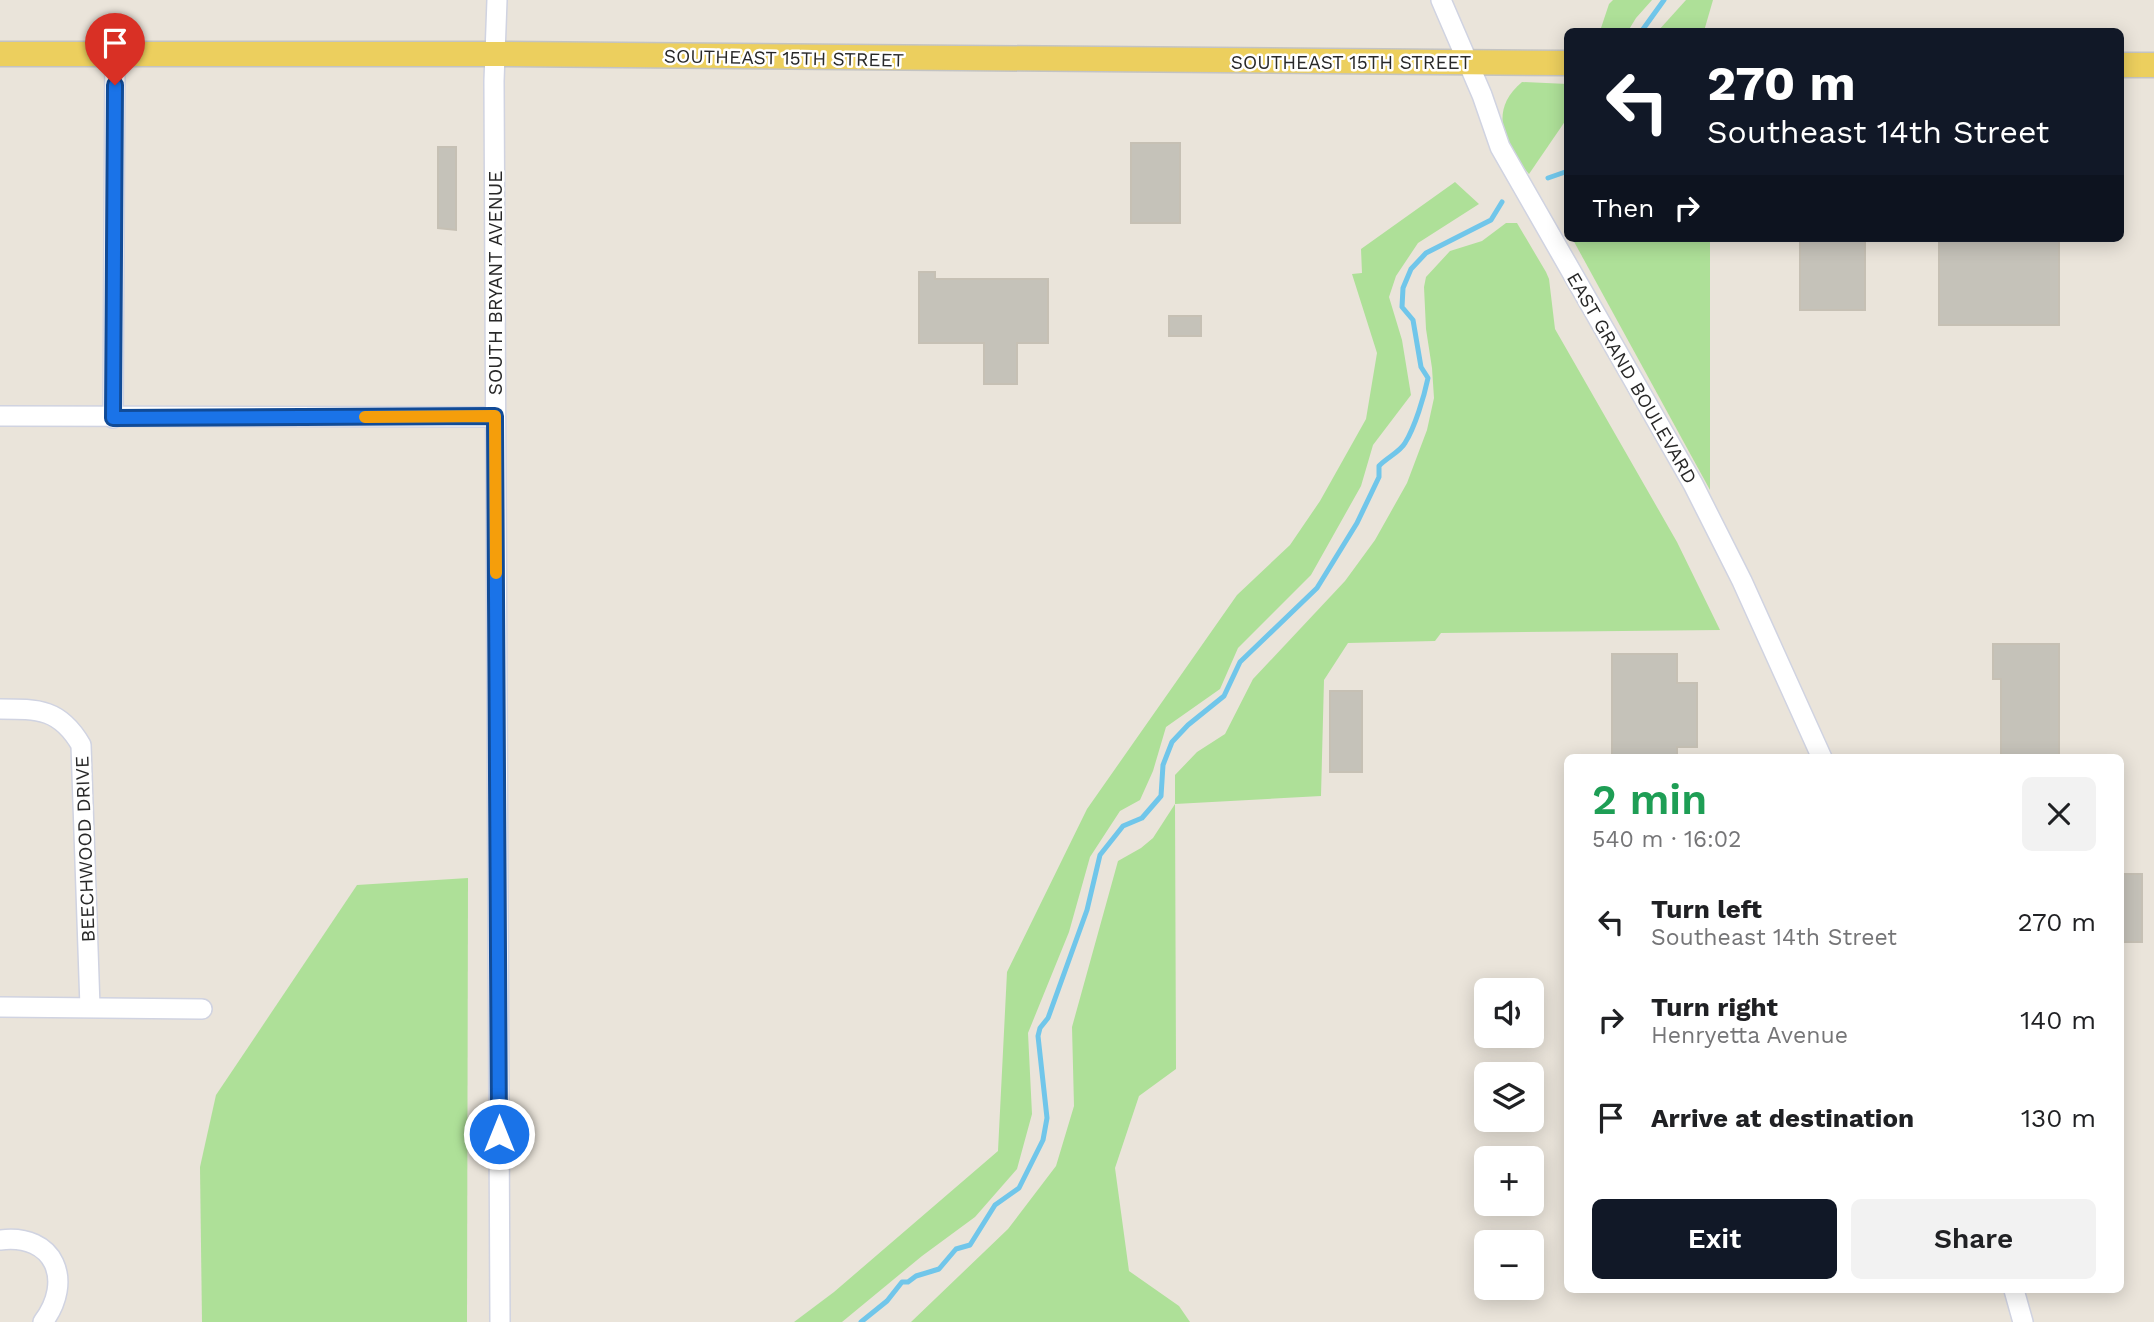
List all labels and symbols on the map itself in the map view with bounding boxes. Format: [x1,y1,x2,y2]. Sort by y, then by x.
pin [85,13,145,85]
street label: SOUTHEAST 15TH STREET [664,44,904,72]
street label: SOUTHEAST 15TH STREET [1231,51,1471,74]
street label: SOUTH BRYANT AVENUE [484,171,507,395]
street label: EAST GRAND BOULEVARD [1562,268,1702,488]
street label: BEECHWOOD DRIVE [70,755,100,943]
position arrow [462,1097,536,1171]

